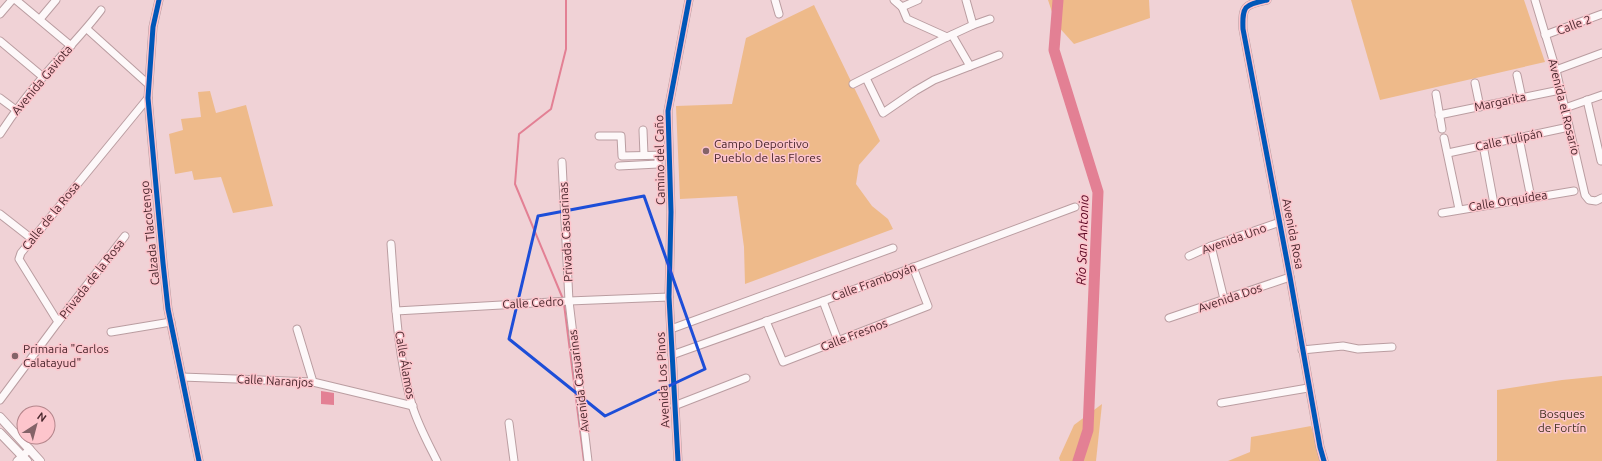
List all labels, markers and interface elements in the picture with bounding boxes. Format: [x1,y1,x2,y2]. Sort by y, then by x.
street label: Calle 2 [1555,12,1593,37]
street label: Avenida Gaviota [9,42,74,117]
street label: Avenida el Rosario [1546,57,1583,156]
street label: Margarita [1473,90,1527,113]
street label: Camino del Caño [652,115,667,205]
street label: Calle Tulipán [1474,126,1544,153]
place label: Campo Deportivo Pueblo de las Flores [714,137,821,164]
marker: Campo Deportivo Pueblo de las Flores [701,146,711,156]
street label: Calle de la Rosa [19,179,82,252]
street label: Calzada Tlacotengo [138,180,161,286]
street label: Privada Casuarinas [556,182,575,282]
street label: Calle Orquídea [1468,188,1548,213]
water label: Río San Antonio [1073,195,1091,285]
street label: Avenida Rosa [1280,197,1307,270]
street label: Avenida Uno [1200,221,1268,256]
street label: Privada de la Rosa [57,237,127,321]
street label: Calle Framboyán [830,260,918,303]
street label: Avenida Dos [1196,281,1263,315]
street label: Calle Cedro [502,294,564,311]
street label: Calle Fresnos [818,316,889,353]
street label: Avenida Casuarinas [566,329,591,433]
street label: Calle Álamos [393,330,418,400]
street label: Avenida Los Pinos [653,332,672,428]
place label: Primaria "Carlos Calatayud" [23,342,109,369]
marker: Primaria "Carlos Calatayud" [10,351,20,361]
street label: Calle Naranjos [236,372,314,389]
north arrow [16,405,56,445]
park label: Bosques de Fortín [1538,407,1586,434]
text: N [35,410,49,424]

